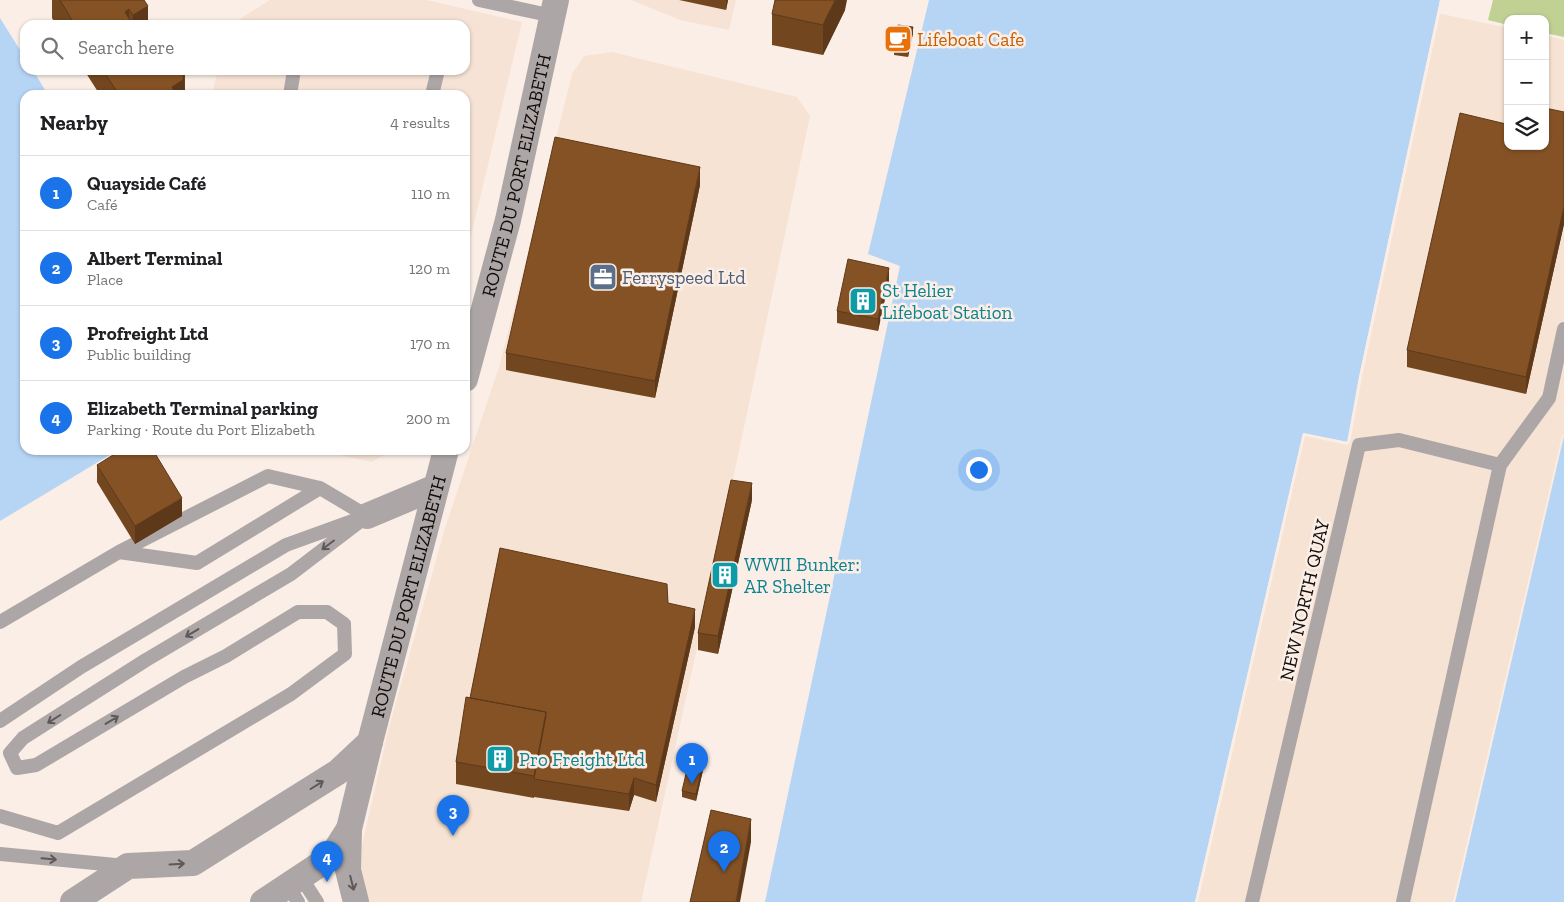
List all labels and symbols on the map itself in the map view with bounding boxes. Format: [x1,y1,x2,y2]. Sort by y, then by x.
cafe icon: Lifeboat Cafe [883,24,913,54]
place label: Lifeboat Cafe [917,28,1024,51]
street label: ROUTE DU PORT ELIZABETH [477,52,556,300]
office icon: Ferryspeed Ltd [588,262,618,292]
place label: Ferryspeed Ltd [622,266,746,289]
place label: St Helier Lifeboat Station [882,279,1012,324]
building icon: St Helier Lifeboat Station [848,286,878,316]
your location [966,457,992,483]
street label: ROUTE DU PORT ELIZABETH [366,473,451,720]
street label: NEW NORTH QUAY [1275,517,1334,683]
one-way arrow [322,540,335,551]
place label: WWII Bunker: AR Shelter [744,553,860,598]
building icon: WWII Bunker: AR Shelter [710,560,740,590]
one-way arrow [185,628,199,638]
one-way arrow [47,714,61,724]
one-way arrow [104,715,118,725]
pin: 1 [676,743,708,784]
building icon: Pro Freight Ltd [485,744,515,774]
place label: Pro Freight Ltd [519,748,645,771]
one-way arrow [309,780,323,790]
pin: 3 [437,795,469,836]
pin: 2 [708,831,740,872]
pin: 4 [311,841,343,882]
one-way arrow [40,854,56,864]
one-way arrow [168,859,184,868]
one-way arrow [348,875,357,891]

